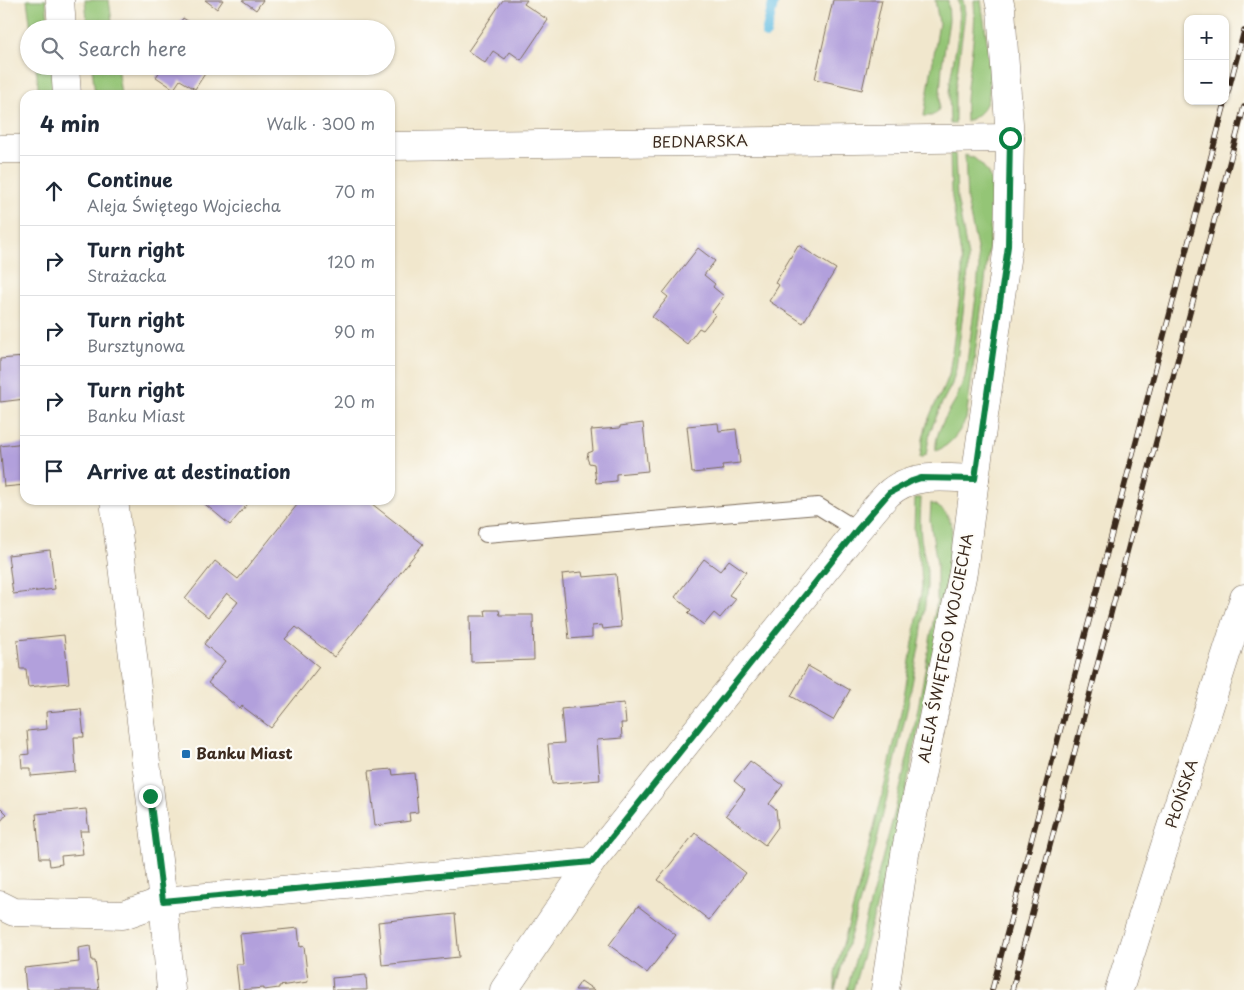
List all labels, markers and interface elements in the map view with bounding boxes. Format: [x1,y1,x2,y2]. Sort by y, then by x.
map controls [1184,15,1229,105]
button: + [1184,15,1229,60]
search box [20,20,395,75]
icon: search [38,34,66,62]
text: Search here [78,34,187,62]
button: − [1184,60,1229,105]
text: 4 min [40,107,100,139]
text: Walk · 300 m [266,111,375,135]
route start [999,127,1022,150]
street label: BEDNARSKA [652,128,748,153]
text: Continue [87,165,173,193]
icon: ahead [40,177,68,205]
text: 70 m [335,179,375,203]
text: Aleja Świętego Wojciecha [87,193,281,217]
text: Turn right [87,235,185,263]
icon: right [40,247,68,275]
text: 120 m [328,249,375,273]
text: Strażacka [87,263,166,287]
text: Turn right [87,305,185,333]
icon: right [40,317,68,345]
text: 90 m [334,319,375,343]
text: Bursztynowa [87,333,185,357]
text: Turn right [87,375,185,403]
icon: right [40,387,68,415]
text: 20 m [334,389,375,413]
text: Banku Miast [87,403,185,427]
icon: arrive [40,457,68,485]
text: Arrive at destination [87,457,291,485]
street label: ALEJA ŚWIĘTEGO WOJCIECHA [911,531,978,764]
place label: Banku Miast [196,741,292,764]
marker: Banku Miast [180,748,192,760]
street label: PŁOŃSKA [1159,756,1203,831]
route end [139,785,162,808]

